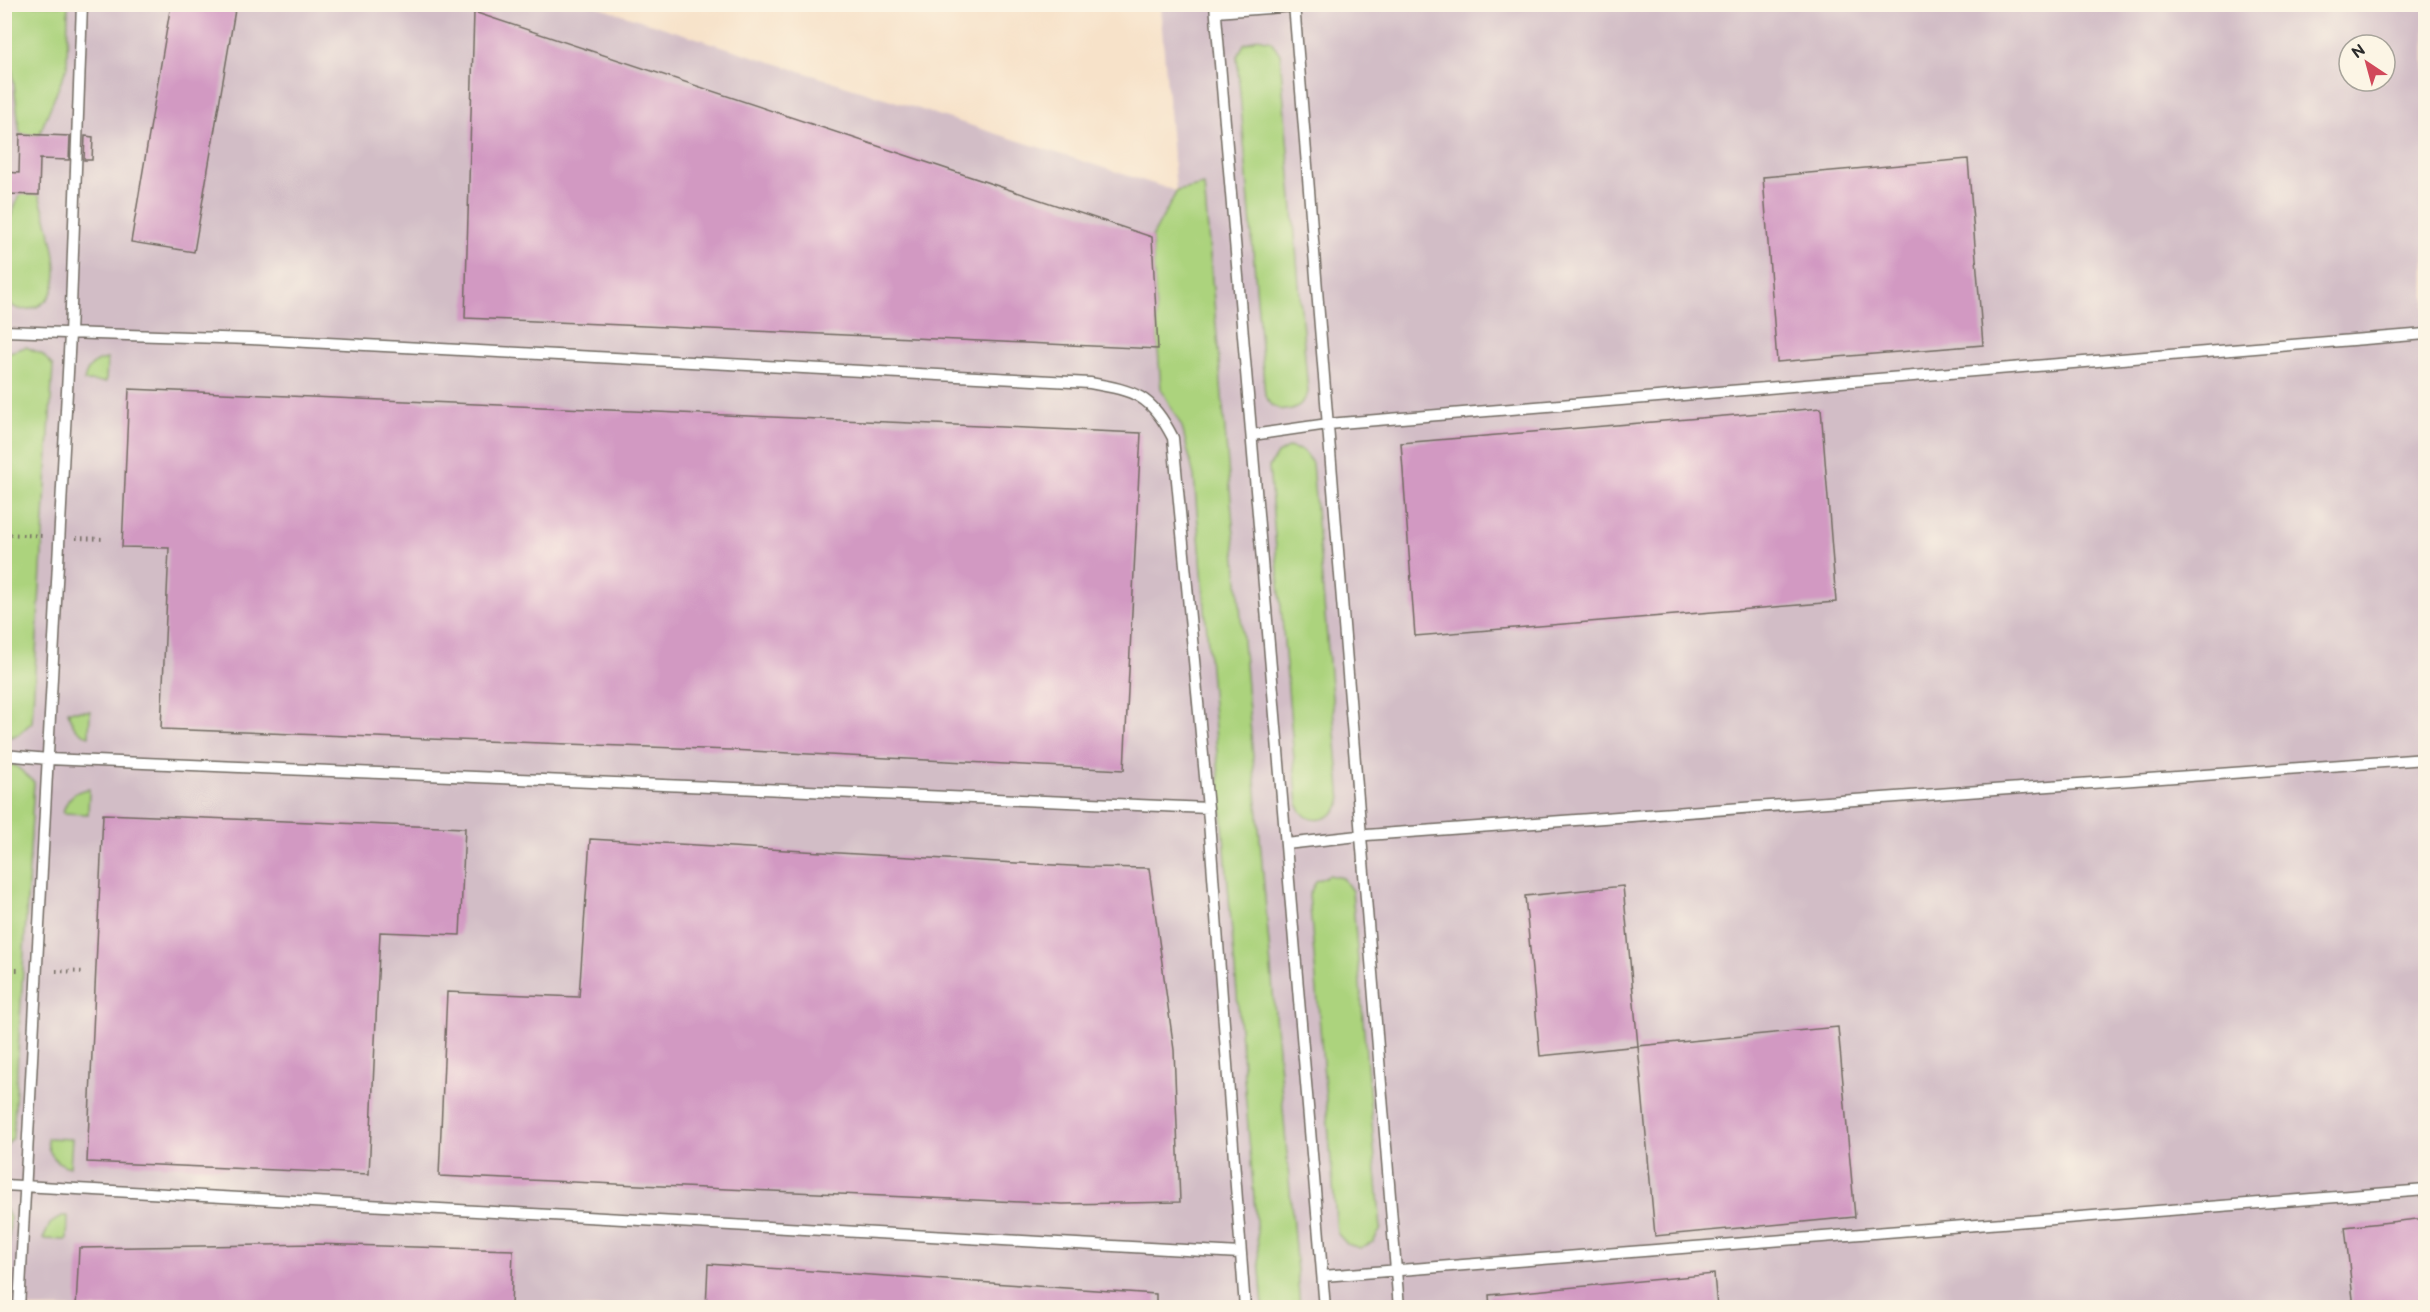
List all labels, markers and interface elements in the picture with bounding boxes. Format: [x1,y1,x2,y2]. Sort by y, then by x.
north arrow [2337,33,2397,93]
text: N [2349,41,2370,63]

